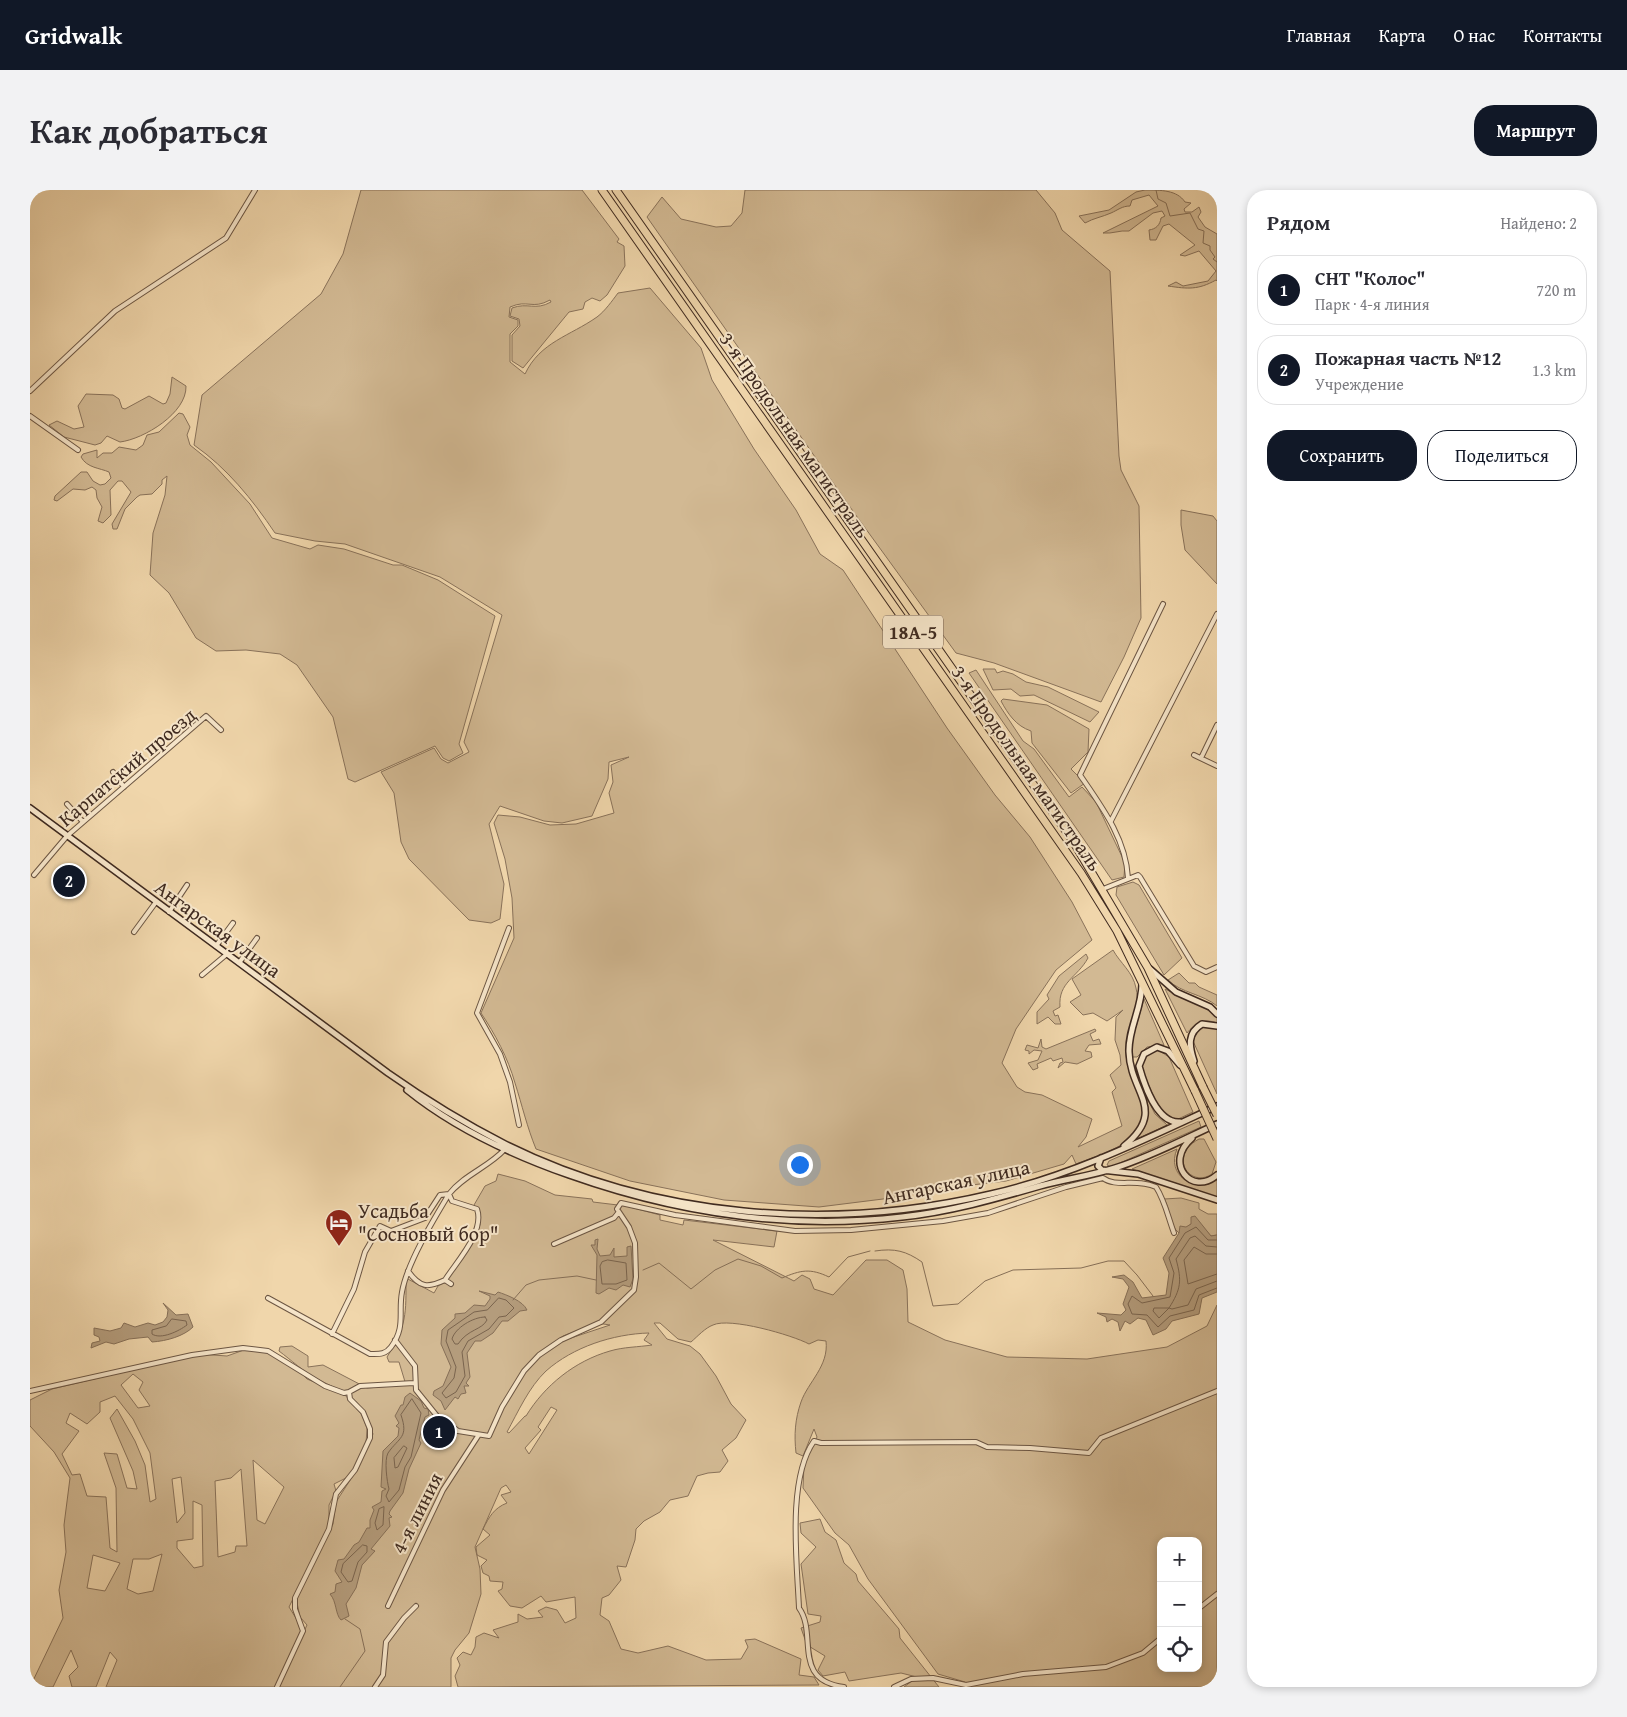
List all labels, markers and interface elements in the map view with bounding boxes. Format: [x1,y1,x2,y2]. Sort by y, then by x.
text: Gridwalk [25,18,122,53]
text: Главная [1287,22,1351,49]
text: Карта [1379,22,1425,49]
text: О нас [1453,22,1495,49]
text: Контакты [1523,22,1602,49]
text: Как добраться [30,105,268,156]
button: Маршрут [1474,105,1597,156]
text: Рядом [1267,207,1330,238]
text: Найдено: 2 [1500,211,1577,235]
text: СНТ "Колос" [1315,264,1426,292]
text: 1 [1280,278,1288,302]
text: 720 m [1536,278,1576,302]
text: Парк · 4-я линия [1315,292,1430,316]
street label: 3-я Продольная магистраль [713,326,878,544]
text: Пожарная часть №12 [1315,344,1501,372]
text: 2 [1280,358,1288,382]
text: 1.3 km [1532,358,1576,382]
text: Учреждение [1315,372,1404,396]
button: Сохранить [1267,430,1417,481]
button: Поделиться [1427,430,1577,481]
road number: 18А-5 [883,616,943,648]
street label: 3-я Продольная магистраль [945,659,1110,877]
street label: Карпатский проезд [52,700,202,833]
pin: 2 [53,862,85,900]
street label: Ангарская улица [149,873,288,985]
your location [787,1152,813,1178]
street label: Ангарская улица [880,1152,1033,1211]
place label: Усадьба "Сосновый бор" [358,1196,499,1248]
hotel icon: Усадьба "Сосновый бор" [324,1208,354,1247]
pin: 1 [423,1413,455,1451]
street label: 4-я линия [384,1467,449,1558]
map controls [1157,1537,1202,1672]
button: + [1157,1537,1202,1582]
button: − [1157,1582,1202,1627]
button: locate [1157,1627,1202,1672]

